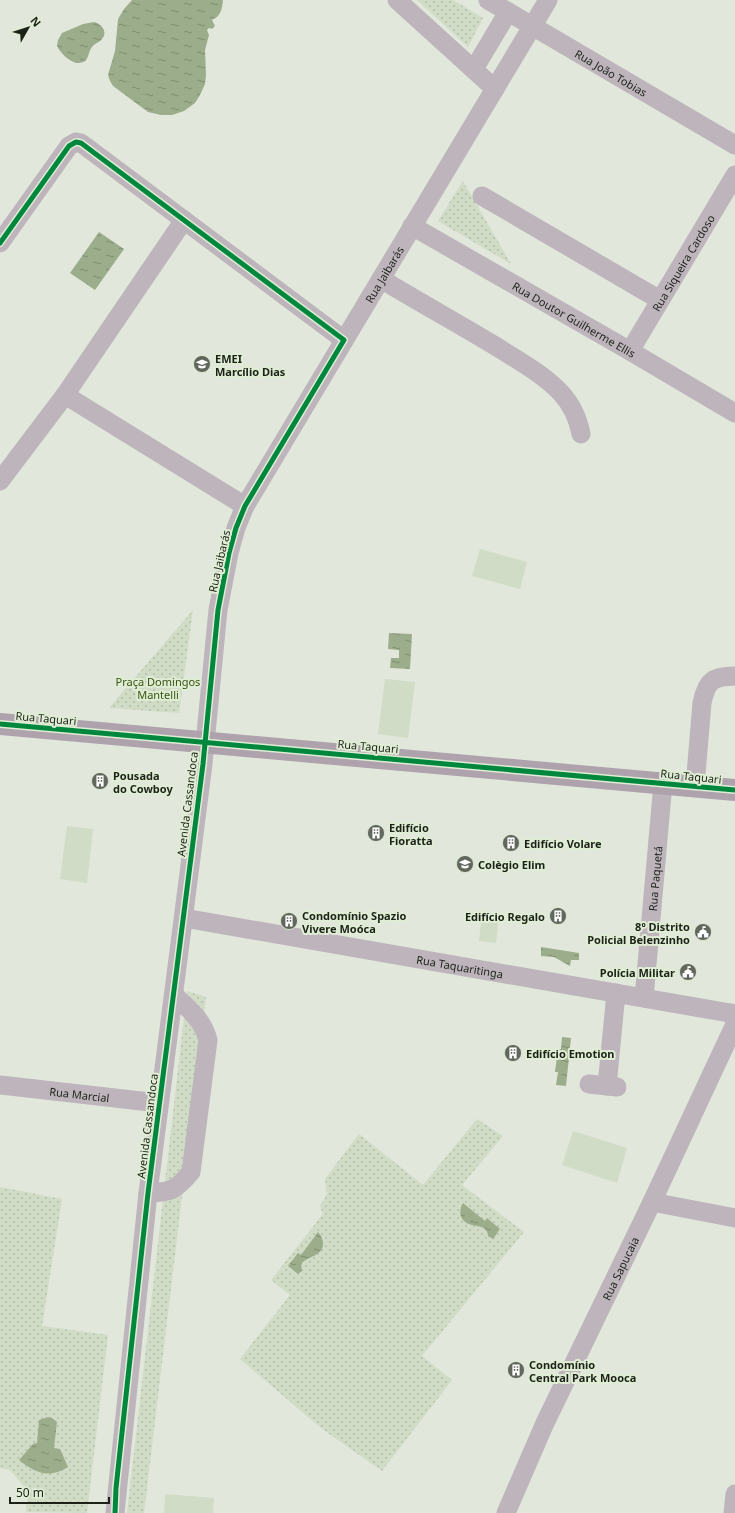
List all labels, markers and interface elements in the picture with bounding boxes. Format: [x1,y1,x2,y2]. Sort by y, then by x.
north arrow [8,8,48,48]
text: N [28,13,45,30]
street label: Rua João Tobias [573,45,650,99]
street label: Rua Siqueira Cardoso [648,211,718,314]
street label: Rua Jaibarás [361,243,407,305]
street label: Rua Doutor Guilherme Ellis [510,278,639,360]
place label: EMEI Marcílio Dias [215,351,286,379]
school or university icon: EMEI Marcílio Dias [192,354,212,374]
street label: Rua Jaibarás [205,528,233,594]
park label: Praça Domingos Mantelli [116,674,200,702]
street label: Rua Taquari [15,708,77,728]
street label: Rua Taquari [337,736,399,756]
street label: Avenida Cassandoca [173,751,201,857]
street label: Rua Taquari [660,765,722,787]
place label: Pousada do Cowboy [113,768,173,796]
building icon: Pousada do Cowboy [90,771,110,791]
place label: Edifício Fioratta [389,820,433,848]
building icon: Edifício Fioratta [366,823,386,843]
building icon: Edifício Volare [501,833,521,853]
place label: Edifício Volare [524,836,602,851]
street label: Rua Paquetá [644,845,665,912]
school or university icon: Colègio Elim [455,854,475,874]
place label: Colègio Elim [478,857,545,872]
building icon: Edifício Regalo [548,906,568,926]
place label: Condomínio Spazio Vivere Moóca [302,908,406,936]
place label: Edifício Regalo [465,909,545,924]
building icon: Condomínio Spazio Vivere Moóca [279,911,299,931]
place label: 8º Distrito Policial Belenzinho [587,919,690,947]
public building icon: 8º Distrito Policial Belenzinho [693,922,713,942]
street label: Rua Taquaritinga [415,951,504,981]
public building icon: Polícia Militar [678,962,698,982]
place label: Polícia Militar [600,965,675,980]
building icon: Edifício Emotion [503,1043,523,1063]
place label: Edifício Emotion [526,1046,615,1061]
street label: Avenida Cassandoca [133,1073,161,1179]
street label: Rua Marcial [49,1083,110,1105]
street label: Rua Sapucaia [598,1234,642,1303]
place label: Condomínio Central Park Mooca [529,1357,636,1385]
building icon: Condomínio Central Park Mooca [506,1360,526,1380]
scale bar [10,1479,109,1505]
text: 50 m [16,1484,44,1501]

